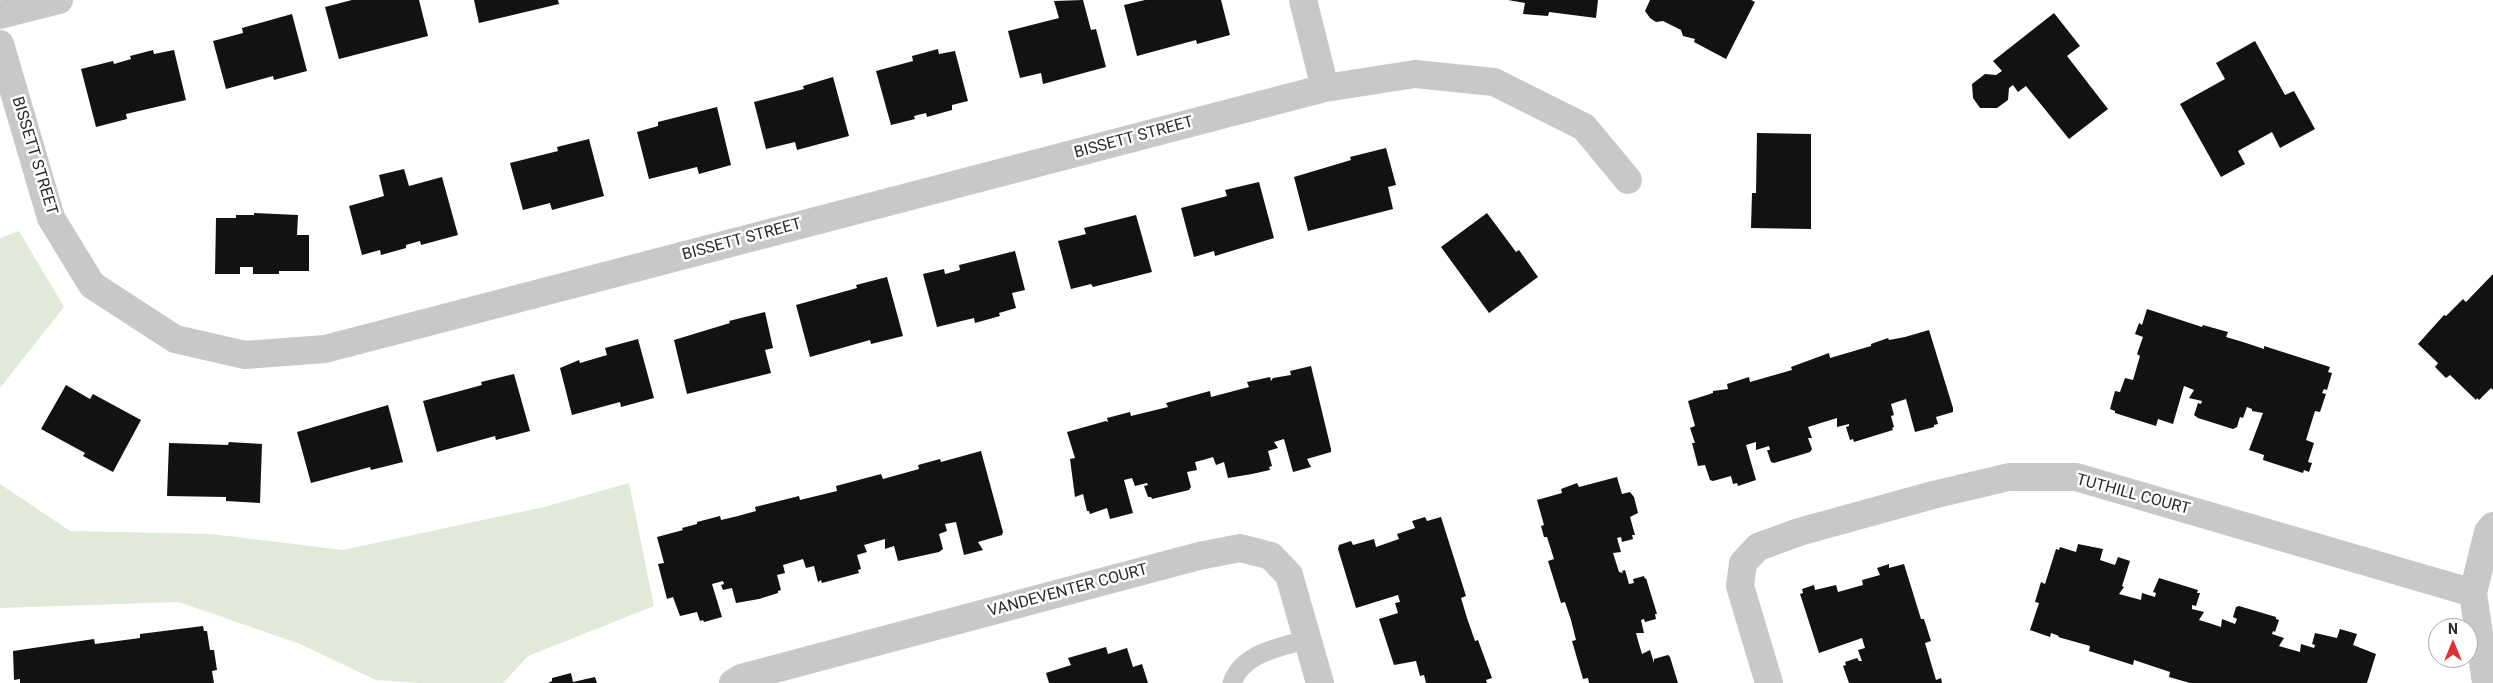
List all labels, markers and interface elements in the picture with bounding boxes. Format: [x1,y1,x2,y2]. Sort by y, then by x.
street label: BISSETT STREET [7,95,61,217]
street label: BISSETT STREET [1072,113,1196,163]
street label: BISSETT STREET [680,215,804,265]
street label: TUTHILL COURT [2074,471,2192,519]
street label: VANDEVENTER COURT [986,560,1150,622]
north arrow [2428,618,2478,668]
text: N [2448,621,2458,637]

